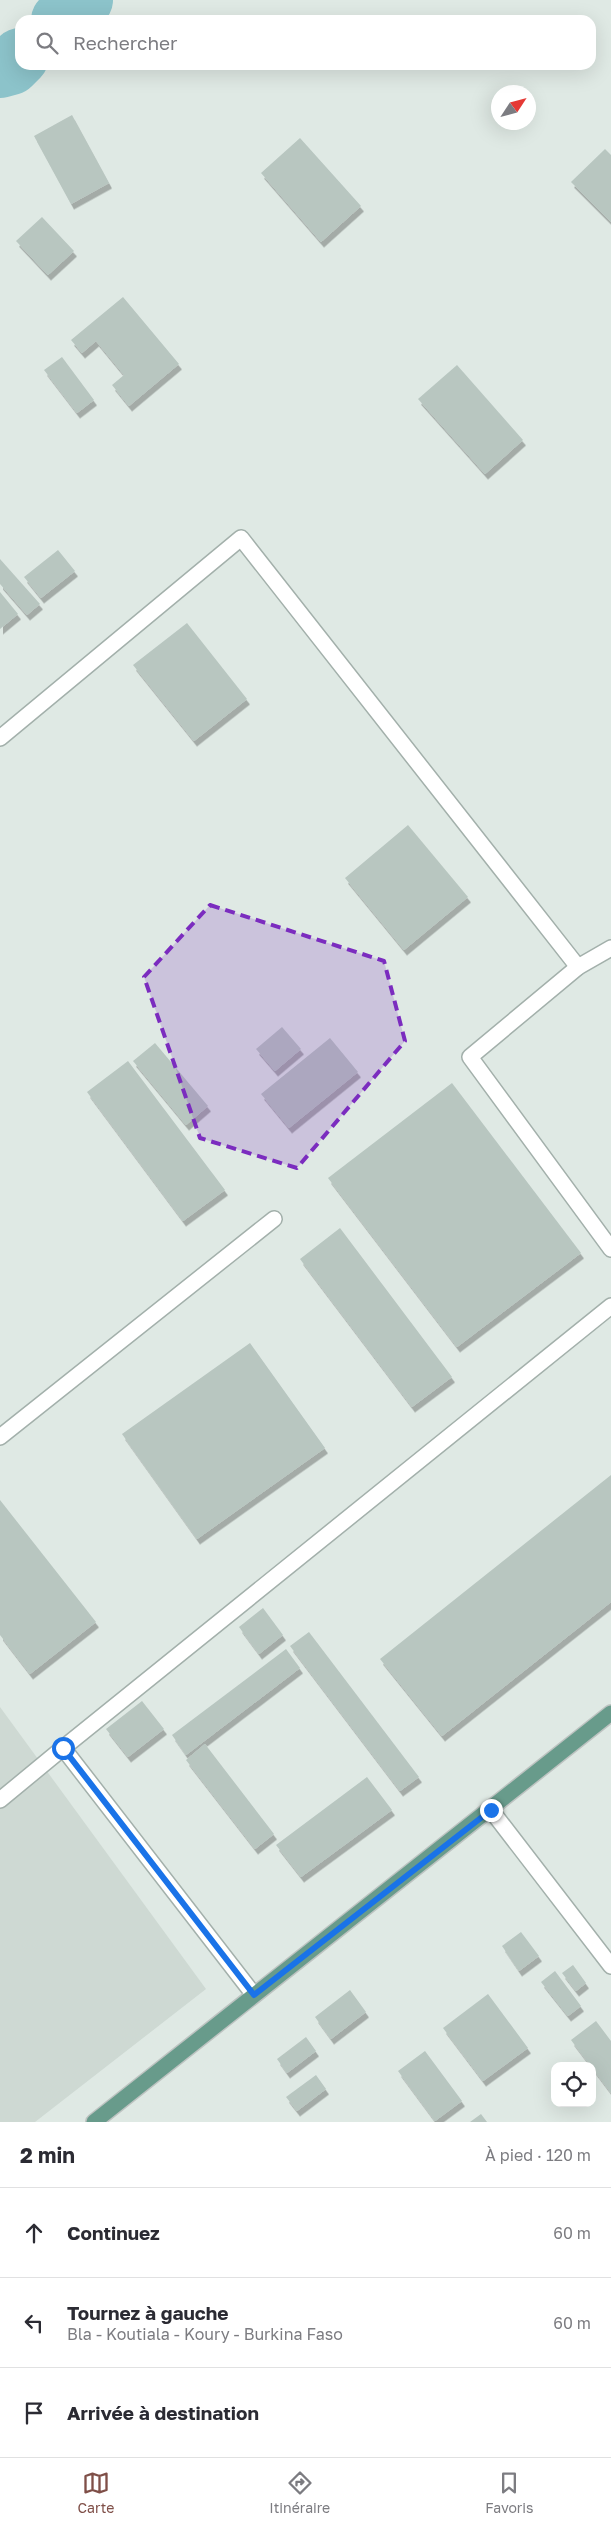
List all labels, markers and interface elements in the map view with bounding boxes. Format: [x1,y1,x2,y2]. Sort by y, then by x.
search box [15,15,596,70]
icon: search [33,29,61,57]
text: Rechercher [73,31,178,54]
north arrow [491,85,536,130]
route start [52,1737,75,1760]
route end [480,1799,503,1822]
map controls [551,2062,596,2107]
button: locate [551,2062,596,2107]
text: 2 min [20,2142,75,2168]
text: À pied · 120 m [485,2145,591,2165]
icon: ahead [20,2219,48,2247]
text: Continuez [67,2221,160,2244]
text: 60 m [553,2223,591,2243]
text: Tournez à gauche [67,2301,228,2324]
icon: left [20,2309,48,2337]
text: 60 m [553,2313,591,2333]
text: Bla - Koutiala - Koury - Burkina Faso [67,2324,343,2344]
icon: arrive [20,2399,48,2427]
text: Arrivée à destination [67,2401,259,2424]
tab: Carte [77,2469,114,2516]
tab: Itinéraire [269,2469,330,2516]
tab: Favoris [485,2469,534,2516]

